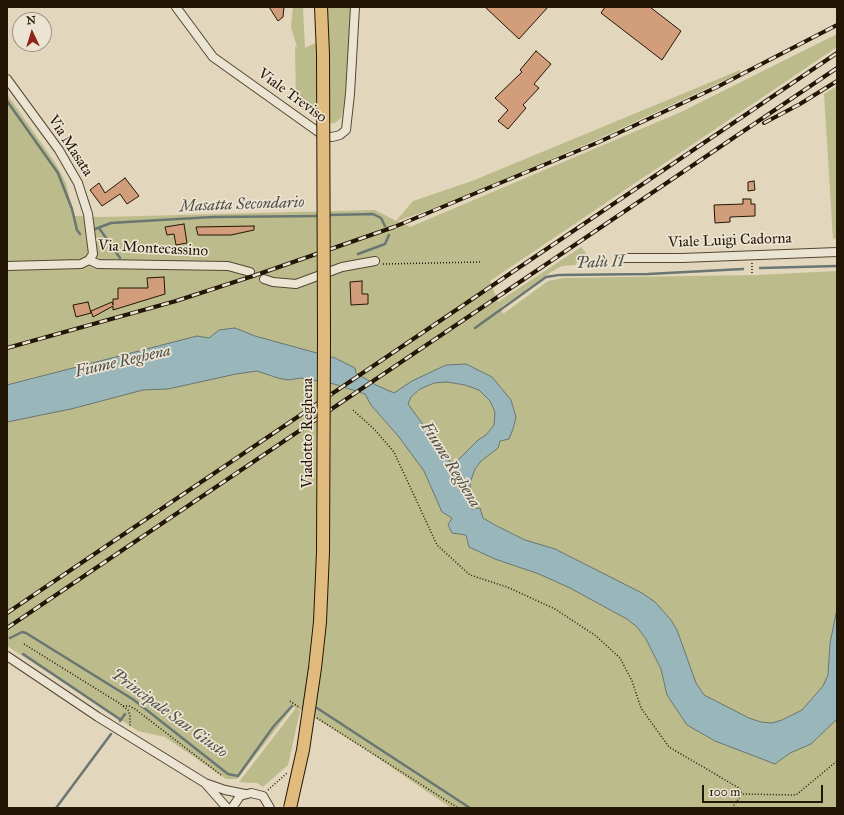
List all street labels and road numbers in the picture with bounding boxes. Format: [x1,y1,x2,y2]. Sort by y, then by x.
street label: Viale Treviso [254,65,330,127]
street label: Via Masata [44,112,96,180]
street label: Viale Luigi Cadorna [668,230,792,252]
street label: Via Montecassino [98,237,208,261]
street label: Viadotto Reghena [299,378,317,488]

